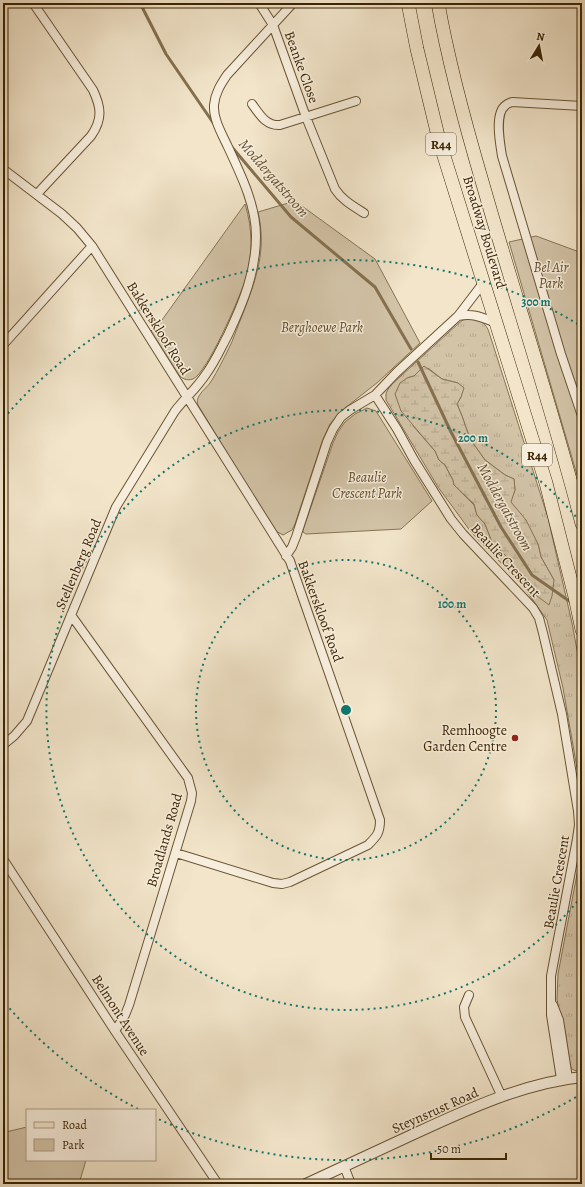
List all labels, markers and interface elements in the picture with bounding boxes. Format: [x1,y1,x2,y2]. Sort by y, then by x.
north arrow [519,26,559,66]
street label: Beanke Close [280,28,323,106]
text: N [535,29,546,45]
road number: R44 [426,133,456,155]
water label: Moddergatstroom [234,134,314,222]
street label: Broadway Boulevard [458,173,511,291]
park label: Bel Air Park [534,258,570,293]
street label: Bakkerskloof Road [122,278,195,379]
text: 300 m [521,294,551,310]
park label: Berghoewe Park [281,318,363,337]
text: 200 m [458,430,488,446]
road number: R44 [522,444,552,466]
water label: Moddergatstroom [473,459,537,555]
park label: Beaulie Crescent Park [332,468,402,503]
street label: Stellenberg Road [51,516,106,612]
street label: Beaulie Crescent [466,519,545,602]
street label: Bakkerskloof Road [293,558,348,665]
text: 100 m [438,596,466,612]
centre of rings [339,703,353,717]
place label: Remhoogte Garden Centre [423,721,507,756]
marker: Remhoogte Garden Centre [510,733,520,743]
street label: Broadlands Road [142,790,187,889]
street label: Beaulie Crescent [539,833,574,930]
street label: Belmont Avenue [87,971,154,1060]
street label: Steynsrust Road [389,1083,482,1138]
legend [26,1109,156,1161]
text: Road [62,1117,88,1133]
scale bar [431,1135,506,1161]
text: Park [62,1137,85,1153]
text: 50 m [437,1141,461,1157]

